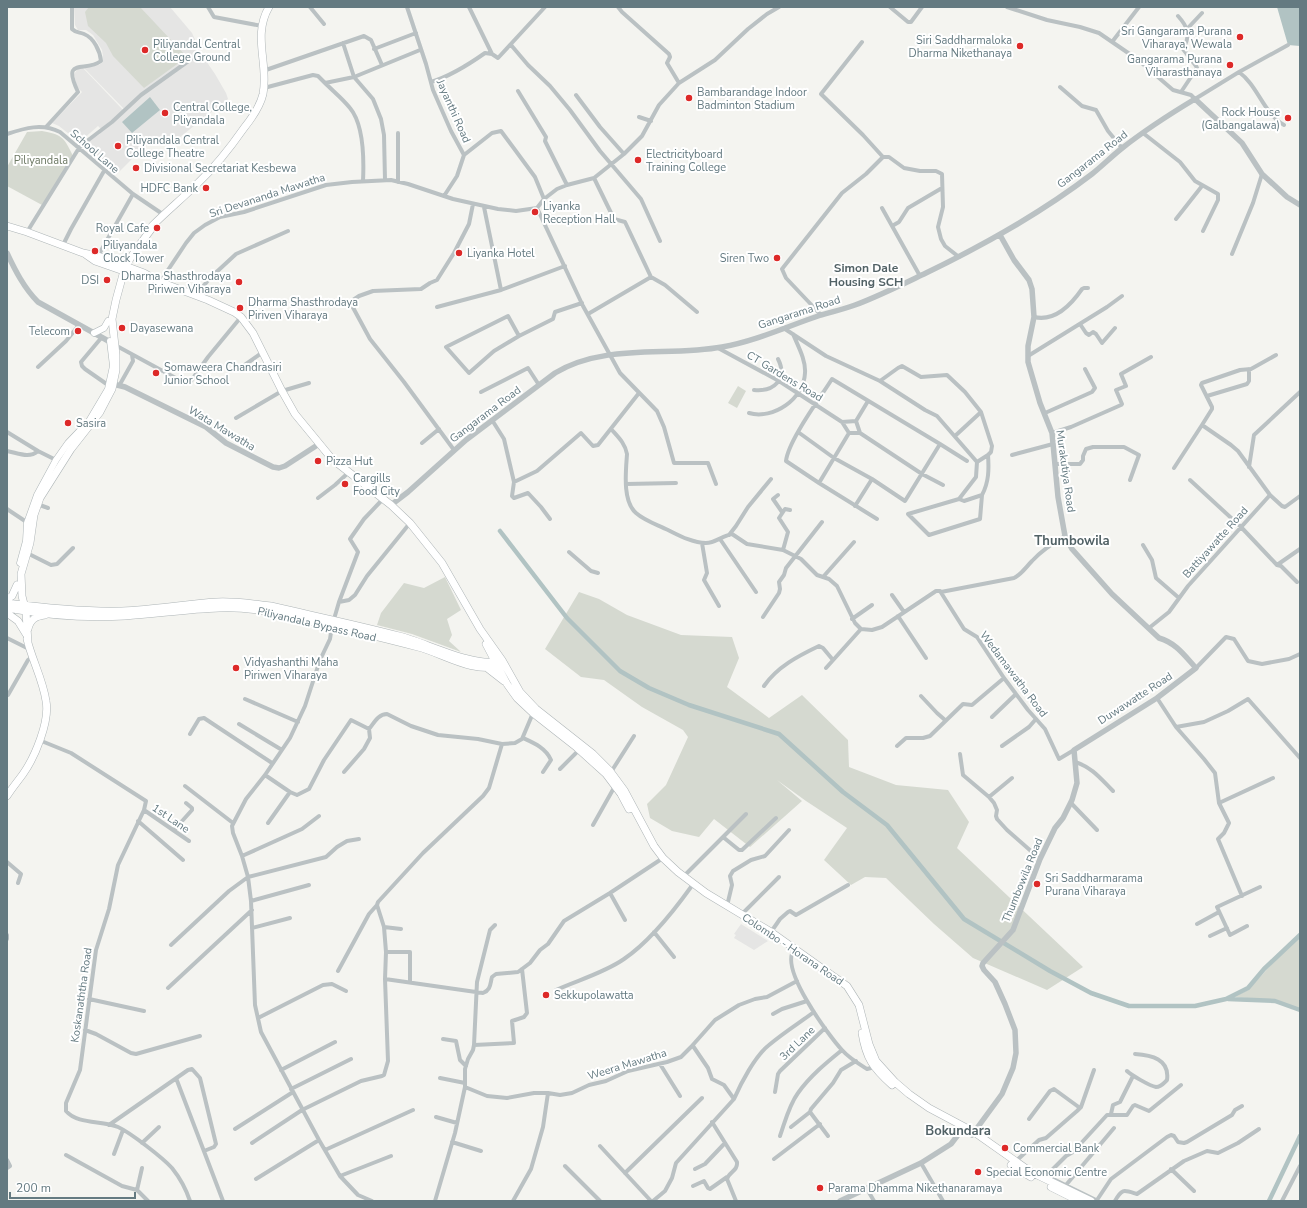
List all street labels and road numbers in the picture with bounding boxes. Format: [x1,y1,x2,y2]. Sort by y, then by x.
street label: Jayanthi Road [432,76,474,145]
street label: School Lane [67,126,122,177]
street label: Gangarama Road [1054,127,1131,192]
street label: Sri Devananda Mawatha [207,170,327,221]
street label: Gangarama Road [756,292,842,333]
street label: CT Gardens Road [744,348,826,405]
street label: Gangarama Road [447,383,524,446]
street label: Wata Mawatha [185,402,258,454]
street label: Murakutiya Road [1052,429,1079,513]
street label: Battiyawatte Road [1179,503,1252,581]
street label: Piliyandala Bypass Road [256,604,378,645]
street label: Wedamawatha Road [976,628,1051,720]
street label: Duwawatte Road [1095,669,1175,728]
street label: 1st Lane [149,800,193,837]
street label: Thumbowila Road [999,836,1046,925]
street label: Colombo - Horana Road [739,910,846,989]
street label: Koskanaththa Road [67,947,96,1044]
street label: 3rd Lane [776,1023,818,1064]
street label: Weera Mawatha [586,1045,669,1084]

